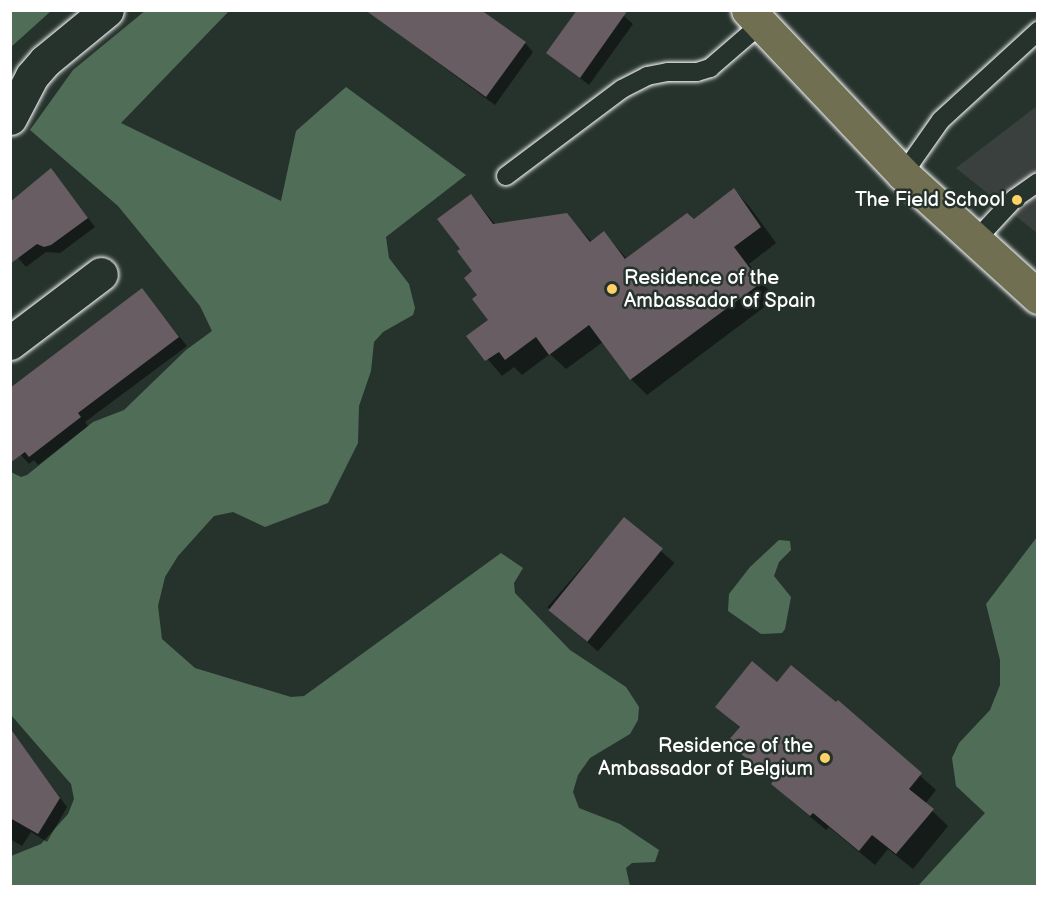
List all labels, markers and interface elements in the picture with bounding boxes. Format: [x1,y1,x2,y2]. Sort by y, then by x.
place label: The Field School [855,188,1005,212]
marker: The Field School [1010,193,1024,207]
place label: Residence of the Ambassador of Spain [624,266,816,313]
marker: Residence of the Ambassador of Spain [605,282,619,296]
place label: Residence of the Ambassador of Belgium [598,734,813,781]
marker: Residence of the Ambassador of Belgium [818,751,832,765]

